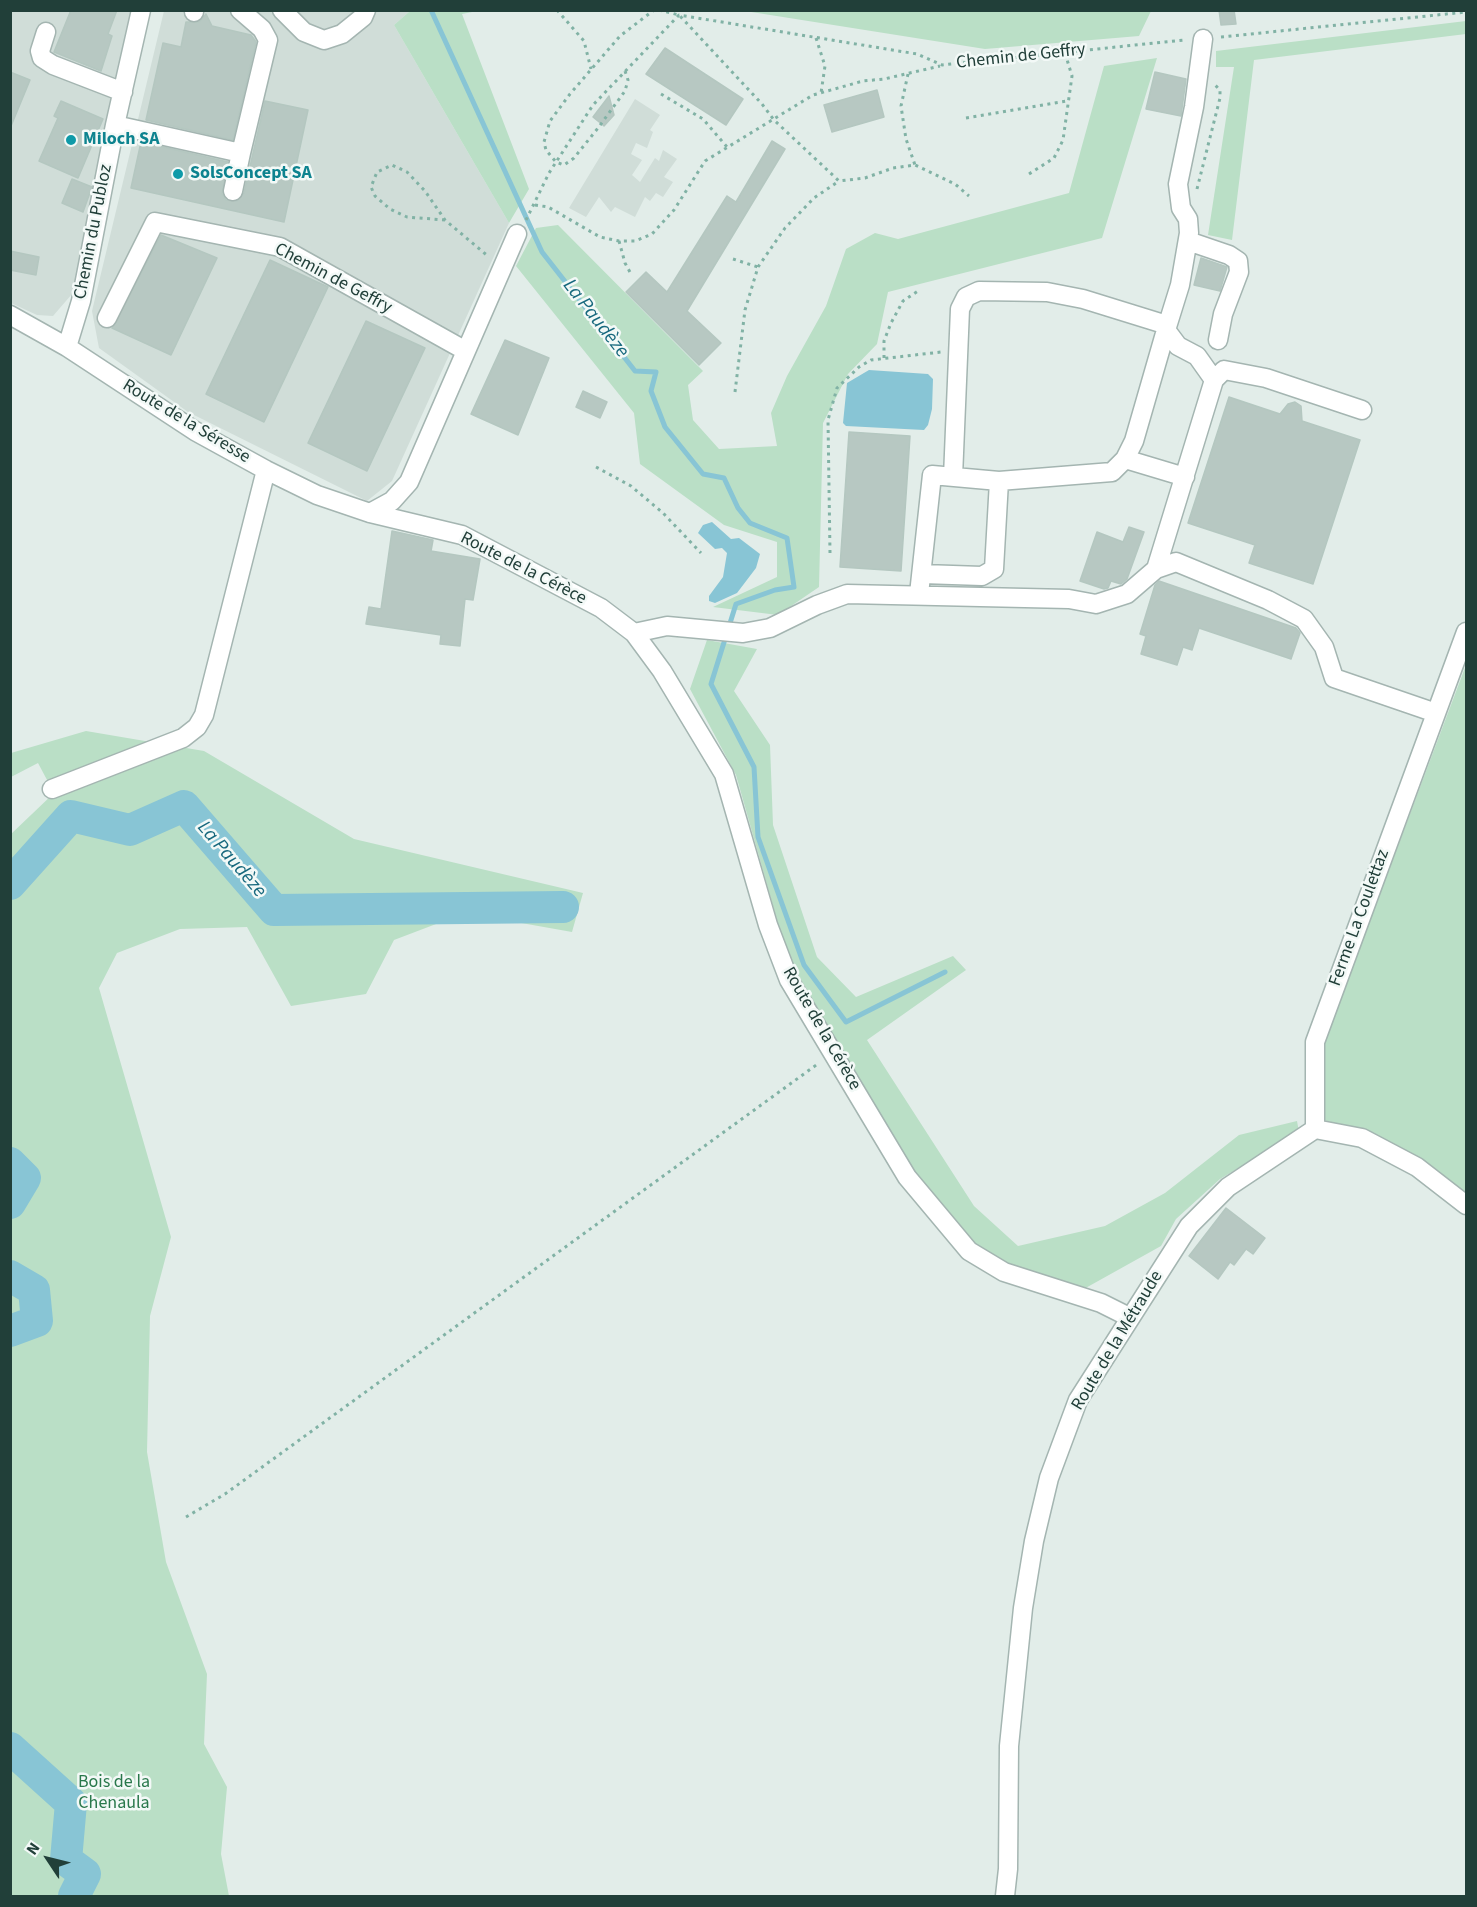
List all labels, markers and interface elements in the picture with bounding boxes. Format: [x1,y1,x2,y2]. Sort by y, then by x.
street label: Chemin de Geffry [955,39,1087,75]
place label: Miloch SA [83,129,159,151]
marker: Miloch SA [64,133,78,147]
street label: Chemin du Publoz [70,163,118,301]
place label: SolsConcept SA [190,163,312,185]
marker: SolsConcept SA [171,167,185,181]
street label: Chemin de Geffry [271,239,395,319]
water label: La Paudèze [557,275,633,363]
street label: Route de la Séresse [118,375,254,469]
street label: Route de la Cérèce [456,528,590,610]
water label: La Paudèze [191,817,271,903]
street label: Ferme La Coulettaz [1325,847,1395,989]
street label: Route de la Cérèce [777,964,865,1094]
street label: Route de la Métraude [1068,1267,1168,1415]
park label: Bois de la Chenaula [78,1772,150,1814]
north arrow [18,1829,78,1889]
text: N [21,1838,45,1859]

